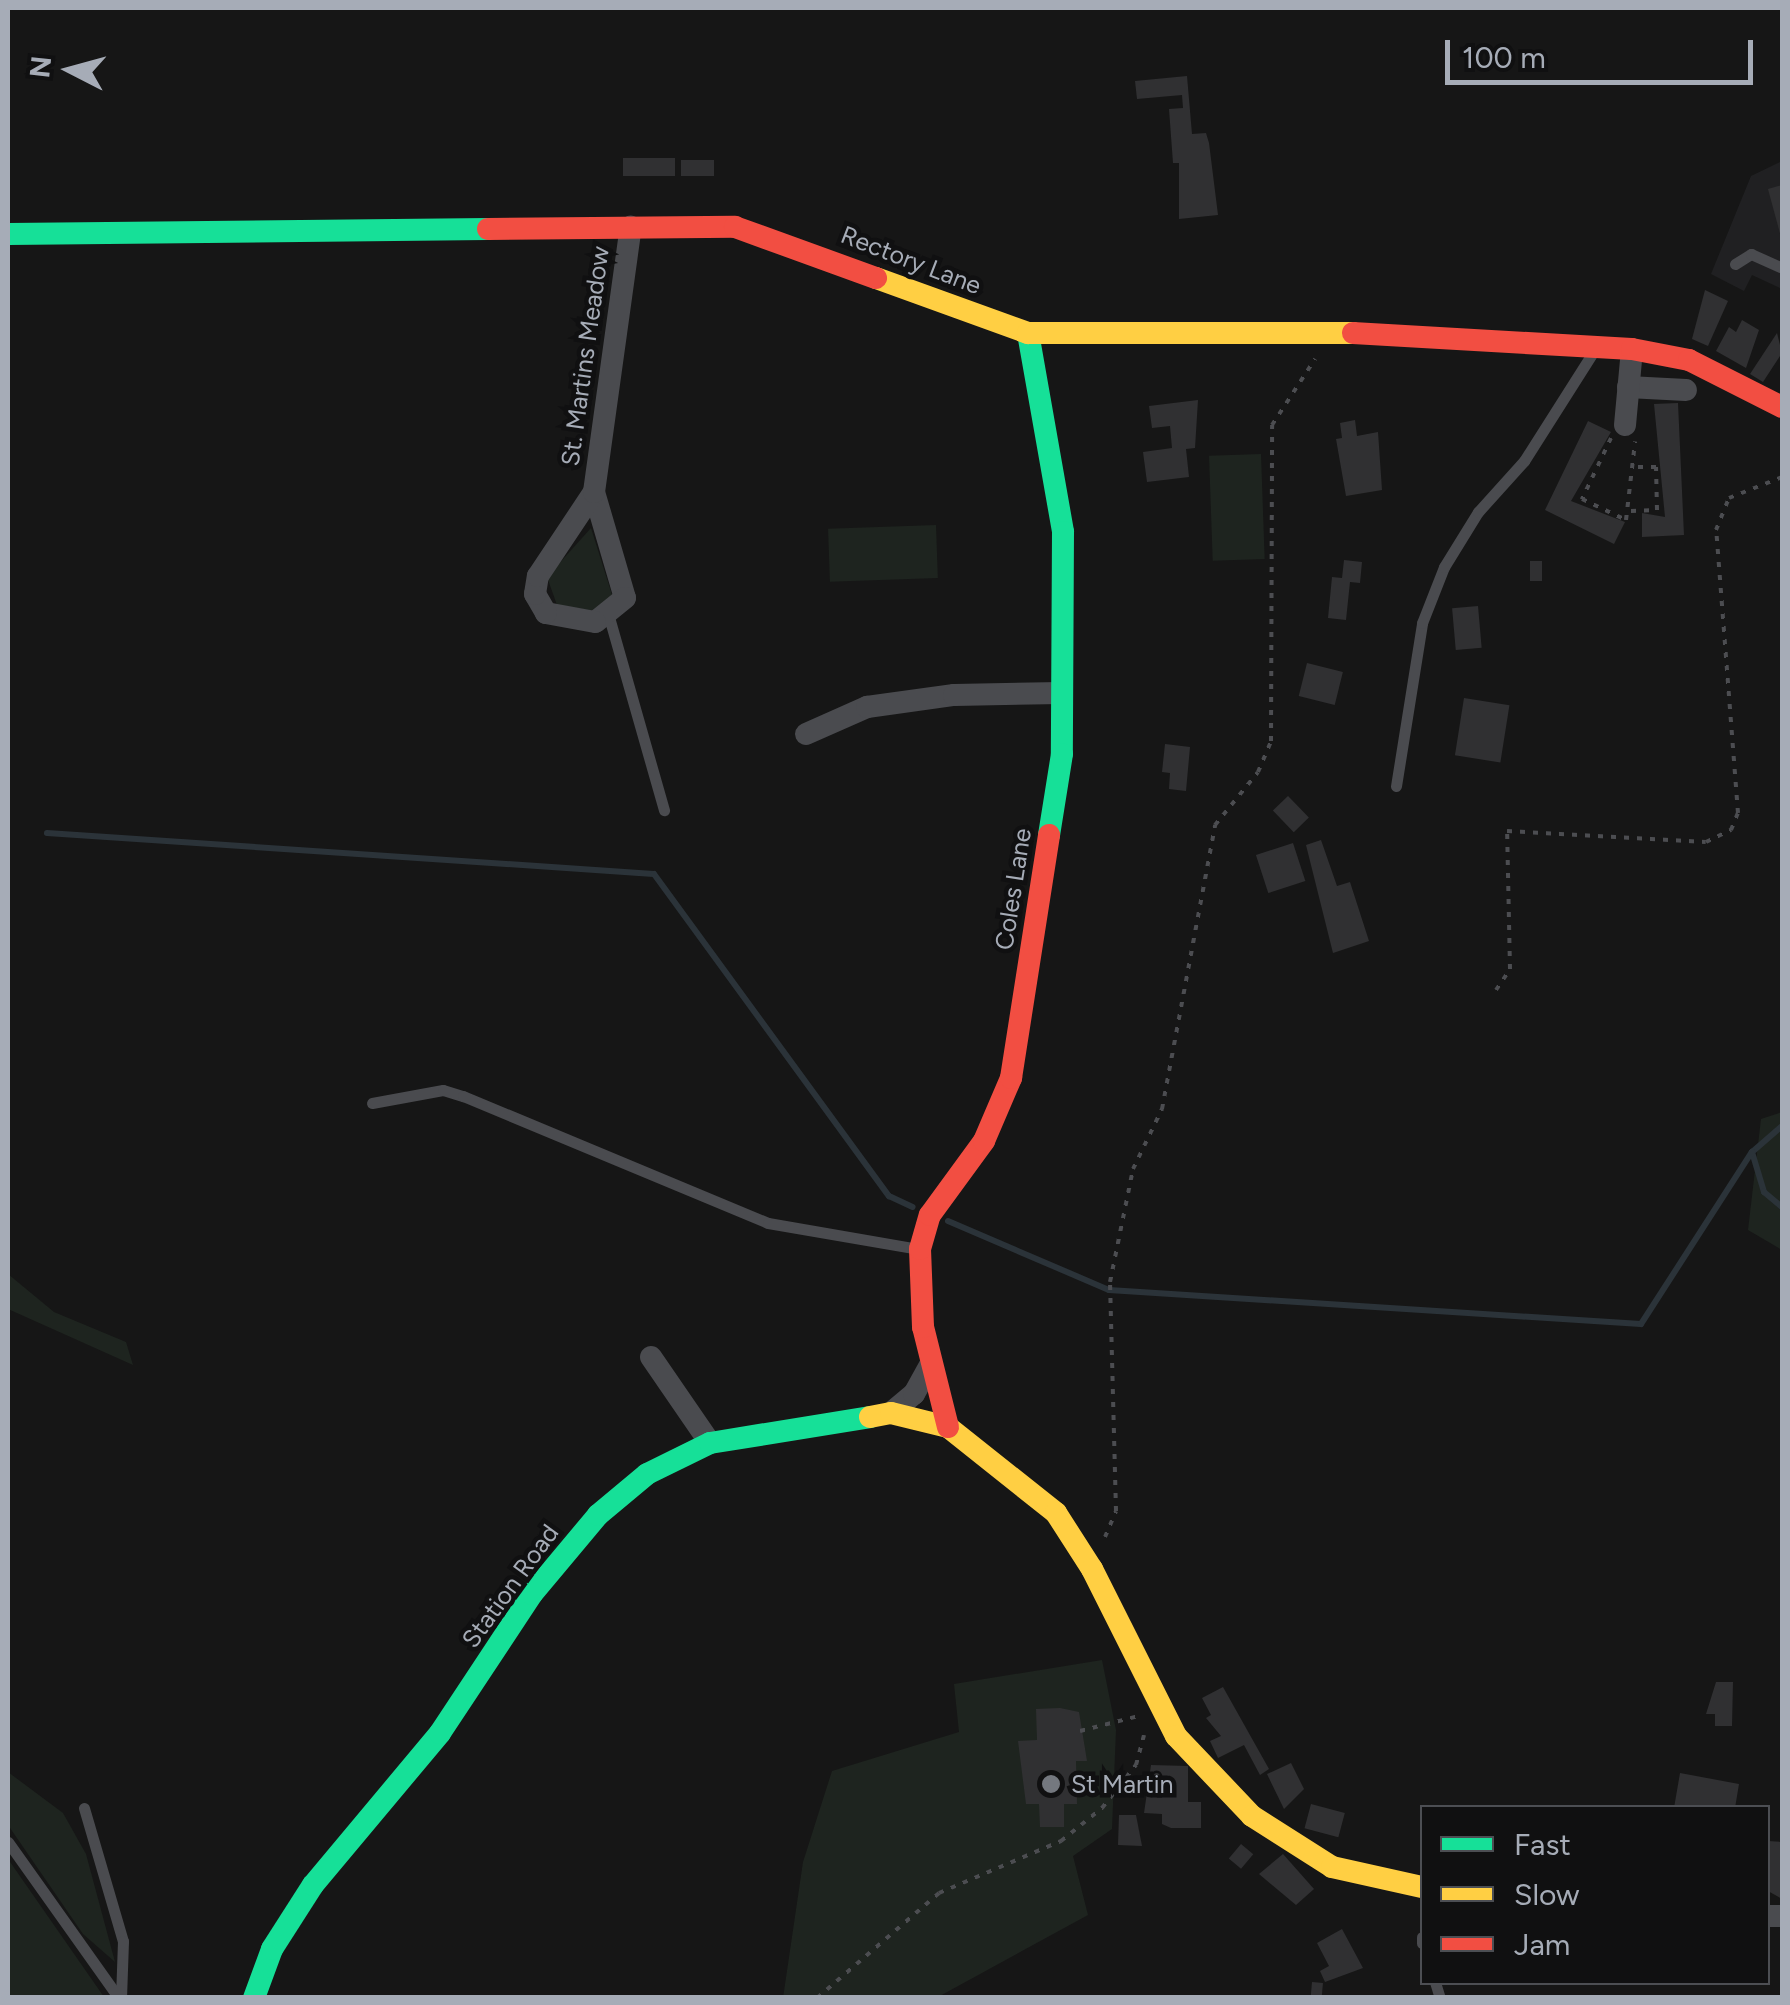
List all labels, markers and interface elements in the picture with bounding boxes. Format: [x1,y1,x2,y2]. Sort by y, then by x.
north arrow [20,20,120,120]
scale bar [1450,20,1758,82]
text: 100 m [1462,39,1546,76]
text: N [22,54,58,79]
street label: Rectory Lane [837,220,985,300]
street label: St. Martins Meadow [555,244,615,468]
street label: Coles Lane [989,826,1037,952]
street label: Station Road [455,1519,565,1653]
place label: St Martin [1071,1769,1174,1799]
marker: St Martin [1040,1773,1062,1795]
legend [1420,1805,1770,1985]
text: Fast [1514,1826,1571,1863]
text: Slow [1514,1876,1580,1913]
text: Jam [1514,1926,1570,1963]

